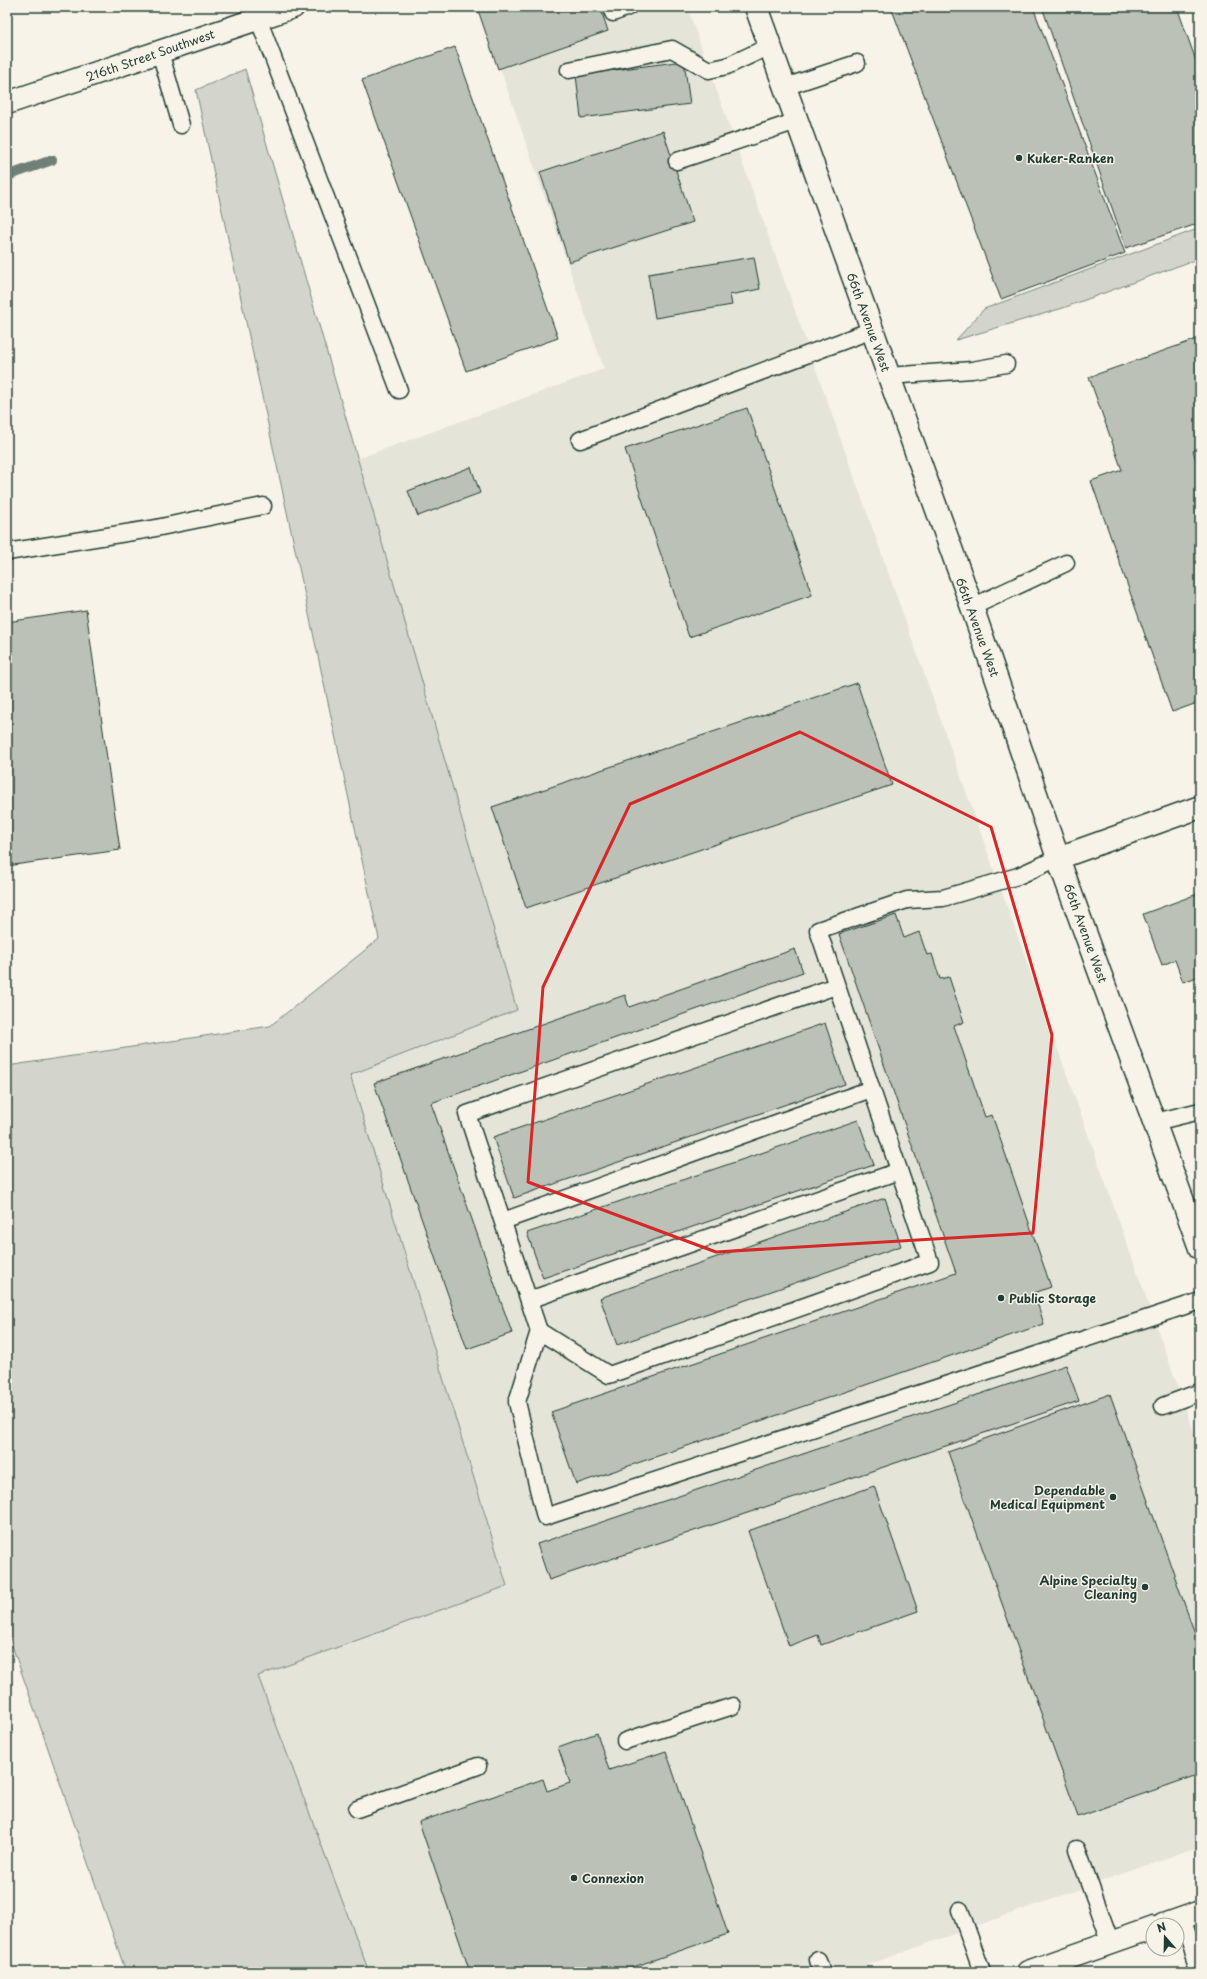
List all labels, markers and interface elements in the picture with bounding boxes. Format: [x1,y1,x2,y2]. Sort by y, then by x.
street label: 216th Street Southwest [83,24,217,86]
place label: Kuker-Ranken [1027,149,1114,167]
marker: Kuker-Ranken [1014,153,1024,163]
street label: 66th Avenue West [843,270,895,374]
street label: 66th Avenue West [952,575,1004,679]
street label: 66th Avenue West [1060,881,1112,985]
place label: Public Storage [1009,1289,1096,1307]
marker: Public Storage [996,1293,1006,1303]
place label: Dependable Medical Equipment [990,1481,1105,1513]
marker: Dependable Medical Equipment [1108,1492,1118,1502]
place label: Alpine Specialty Cleaning [1039,1571,1137,1603]
marker: Alpine Specialty Cleaning [1140,1582,1150,1592]
place label: Connexion [582,1869,644,1887]
marker: Connexion [569,1873,579,1883]
north arrow [1145,1917,1185,1957]
text: N [1154,1918,1169,1937]

